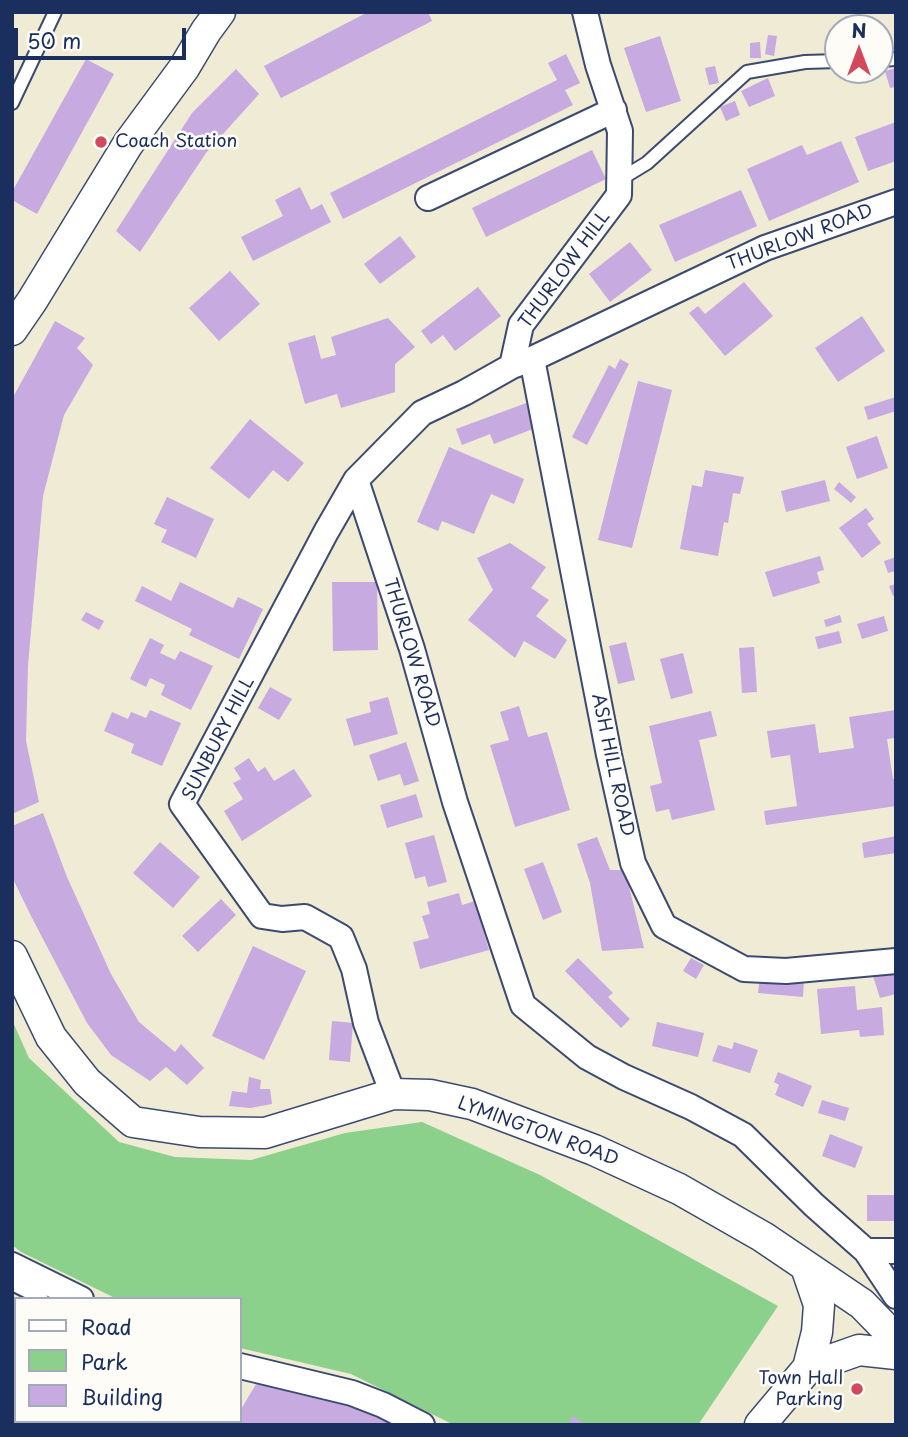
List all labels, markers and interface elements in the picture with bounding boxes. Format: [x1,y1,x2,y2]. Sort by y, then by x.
scale bar [18,14,189,58]
north arrow [824,14,894,84]
text: N [851,16,867,44]
text: 50 m [27,24,81,56]
place label: Coach Station [115,131,237,153]
marker: Coach Station [93,134,109,150]
street label: THURLOW ROAD [724,200,876,276]
street label: THURLOW HILL [515,207,615,333]
street label: THURLOW ROAD [378,576,444,730]
street label: SUNBURY HILL [178,673,260,805]
street label: ASH HILL ROAD [586,692,638,838]
street label: LYMINGTON ROAD [455,1093,621,1171]
legend [14,1297,242,1423]
text: Road [81,1310,132,1342]
text: Park [81,1345,128,1377]
place label: Town Hall Parking [759,1368,843,1410]
text: Building [81,1380,163,1412]
marker: Town Hall Parking [849,1381,865,1397]

